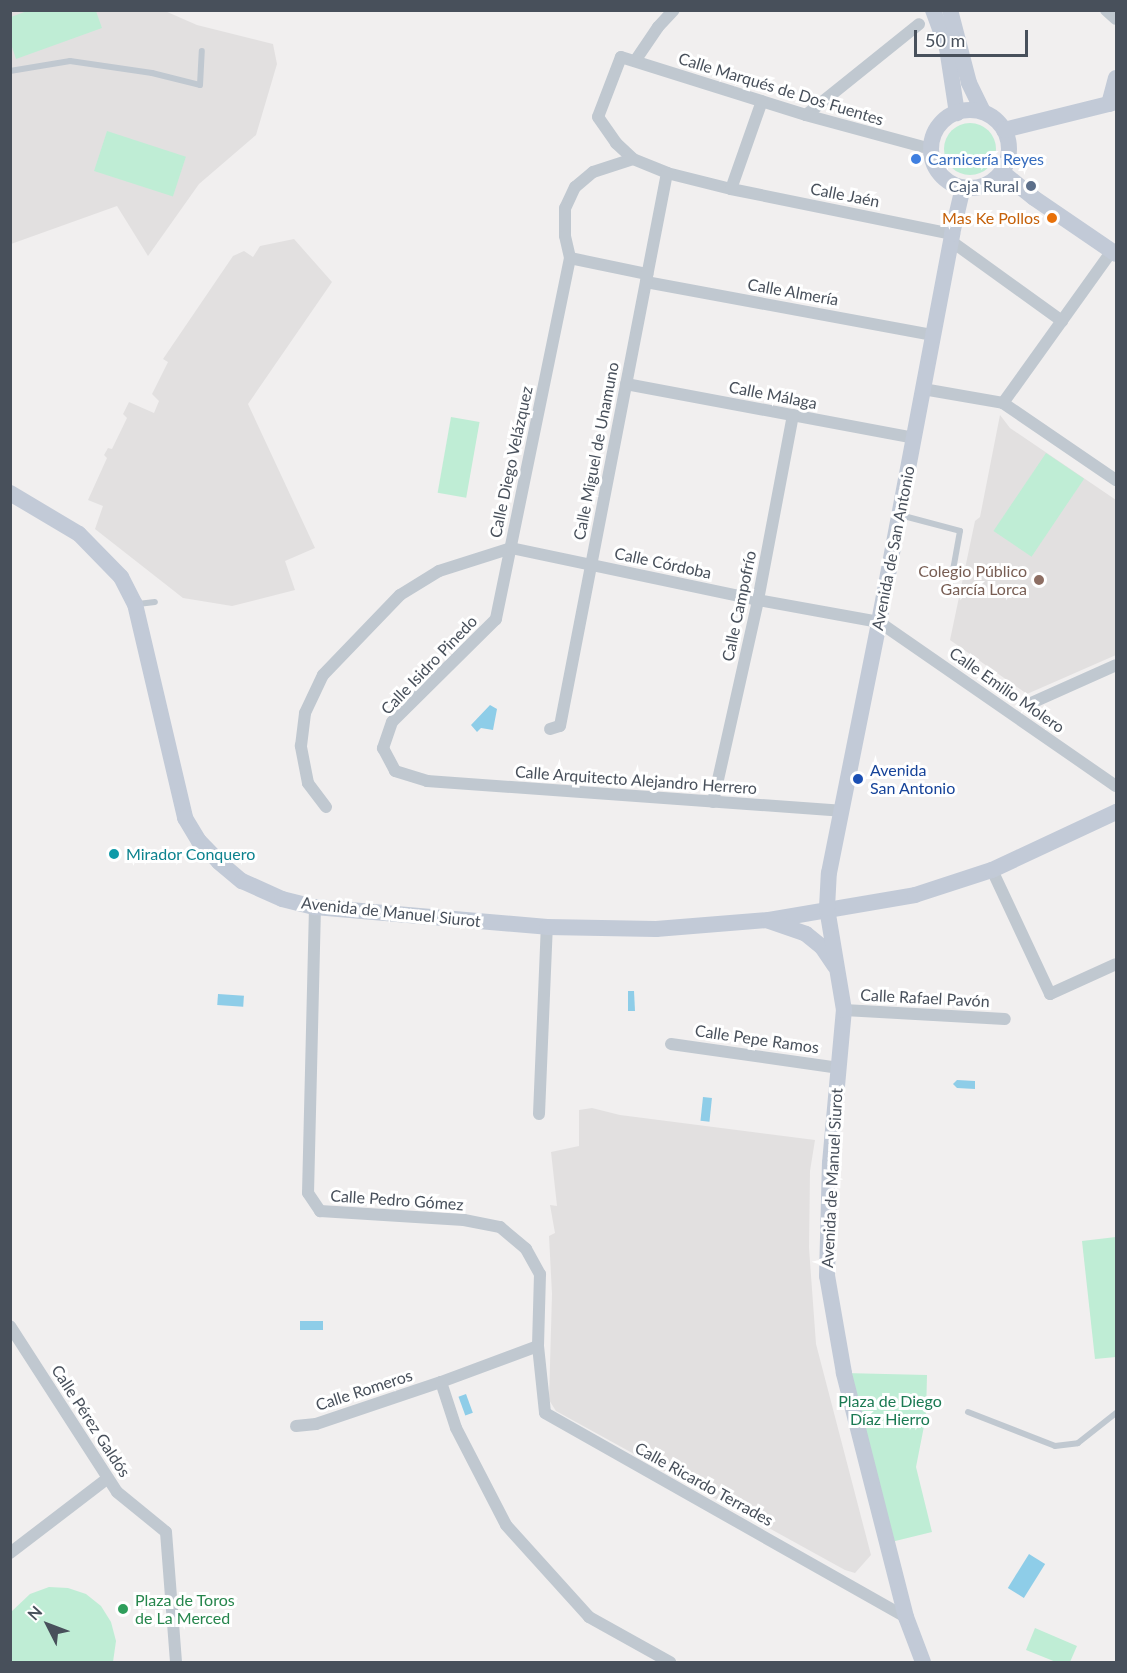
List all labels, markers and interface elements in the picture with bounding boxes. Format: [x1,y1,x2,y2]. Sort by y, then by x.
scale bar [917,18,1031,56]
text: 50 m [925,29,965,51]
street label: Calle Marqués de Dos Fuentes [676,49,886,129]
place label: Carnicería Reyes [928,149,1044,169]
marker: Carnicería Reyes [909,152,923,166]
place label: Caja Rural [948,176,1019,196]
street label: Calle Jaén [809,179,881,211]
marker: Caja Rural [1024,179,1038,193]
place label: Mas Ke Pollos [942,208,1040,228]
marker: Mas Ke Pollos [1045,211,1059,225]
street label: Calle Almería [746,275,840,309]
street label: Calle Miguel de Unamuno [569,360,623,542]
street label: Calle Málaga [727,377,819,413]
street label: Calle Diego Velázquez [486,384,536,540]
street label: Avenida de San Antonio [868,464,918,632]
street label: Calle Córdoba [613,543,713,583]
street label: Calle Campofrío [718,549,760,663]
place label: Colegio Público García Lorca [918,561,1027,599]
marker: Colegio Público García Lorca [1032,573,1046,587]
street label: Calle Isidro Pinedo [377,612,481,718]
street label: Calle Emilio Molero [946,643,1068,737]
place label: Avenida San Antonio [870,760,956,798]
street label: Calle Arquitecto Alejandro Herrero [514,762,758,798]
marker: Avenida San Antonio [851,772,865,786]
place label: Mirador Conquero [126,844,256,864]
marker: Mirador Conquero [107,847,121,861]
street label: Avenida de Manuel Siurot [300,893,482,931]
street label: Calle Rafael Pavón [860,985,990,1011]
street label: Calle Pepe Ramos [694,1021,820,1057]
street label: Avenida de Manuel Siurot [818,1088,846,1268]
street label: Calle Pedro Gómez [330,1186,464,1214]
street label: Calle Pérez Galdós [48,1361,134,1481]
street label: Calle Romeros [313,1365,415,1415]
park label: Plaza de Diego Díaz Hierro [838,1391,942,1429]
street label: Calle Ricardo Terrades [631,1438,777,1530]
place label: Plaza de Toros de La Merced [135,1590,235,1628]
north arrow [18,1595,78,1655]
text: N [23,1602,45,1624]
marker: Plaza de Toros de La Merced [116,1602,130,1616]

